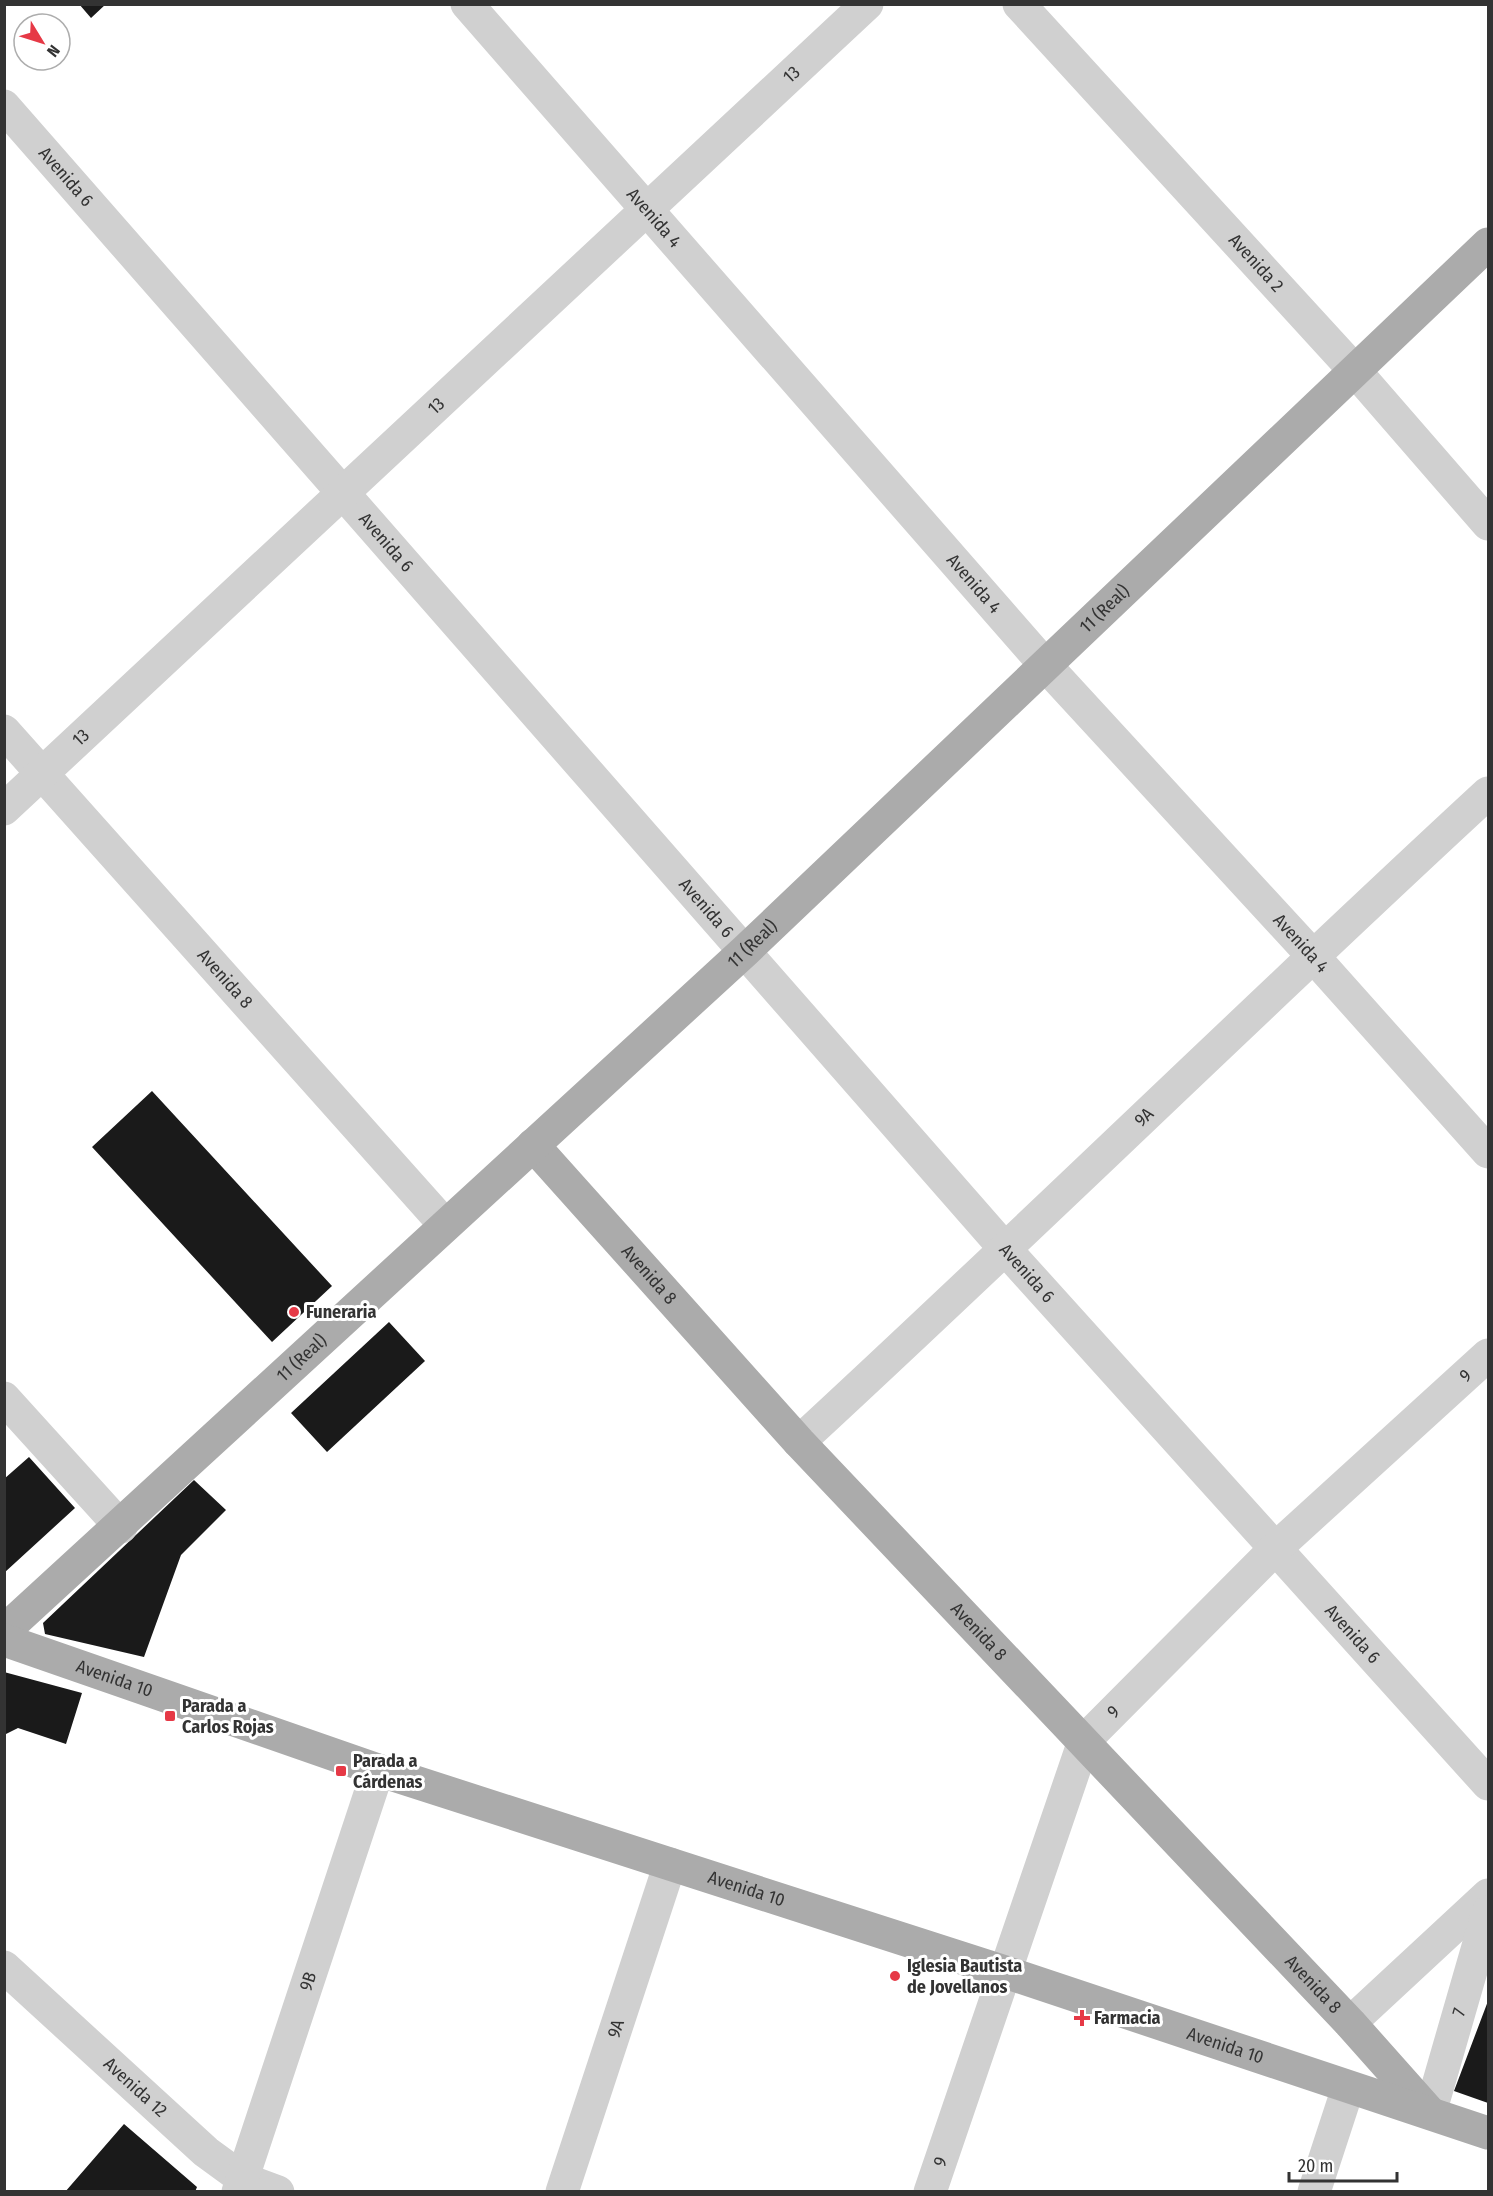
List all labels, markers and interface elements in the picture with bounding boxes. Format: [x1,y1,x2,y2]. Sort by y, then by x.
north arrow [12,12,72,72]
text: N [43,41,64,61]
street label: 13 [779,61,805,88]
street label: Avenida 6 [34,142,98,211]
street label: Avenida 4 [622,184,686,252]
street label: Avenida 2 [1224,229,1288,297]
street label: 13 [423,393,449,419]
street label: Avenida 6 [354,508,418,577]
street label: Avenida 4 [942,549,1006,618]
street label: 11 (Real) [1075,580,1134,638]
street label: 13 [68,724,94,751]
street label: Avenida 6 [674,874,738,942]
street label: Avenida 4 [1269,909,1333,977]
street label: 11 (Real) [723,915,782,973]
street label: Avenida 8 [193,944,257,1013]
street label: 9A [1130,1102,1159,1131]
street label: Avenida 6 [995,1239,1059,1307]
street label: Avenida 8 [617,1240,681,1309]
place label: Funeraria [306,1301,376,1323]
marker: Funeraria [287,1305,301,1319]
street label: 11 (Real) [272,1329,331,1386]
street label: 9 [1455,1364,1476,1387]
street label: Avenida 8 [946,1598,1012,1665]
street label: Avenida 6 [1320,1600,1385,1668]
street label: Avenida 10 [73,1655,156,1702]
place label: Parada a Carlos Rojas [182,1695,274,1738]
street label: 9 [1102,1701,1124,1722]
marker: Parada a Carlos Rojas [163,1709,177,1723]
place label: Parada a Cárdenas [353,1750,423,1793]
marker: Parada a Cárdenas [334,1764,348,1778]
street label: Avenida 10 [705,1866,788,1911]
street label: Avenida 8 [1280,1951,1346,2018]
place label: Iglesia Bautista de Jovellanos [907,1955,1022,1998]
street label: 9B [295,1969,321,1994]
marker: Iglesia Bautista de Jovellanos [888,1969,902,1983]
street label: 7 [1448,2006,1471,2019]
place label: Farmacia [1094,2007,1161,2029]
marker: Farmacia [1075,2011,1089,2025]
street label: 9A [603,2016,629,2041]
street label: Avenida 10 [1184,2022,1267,2068]
street label: Avenida 12 [99,2053,172,2122]
scale bar [1289,2145,1397,2183]
street label: 9 [929,2154,952,2169]
text: 20 m [1298,2155,1333,2177]

